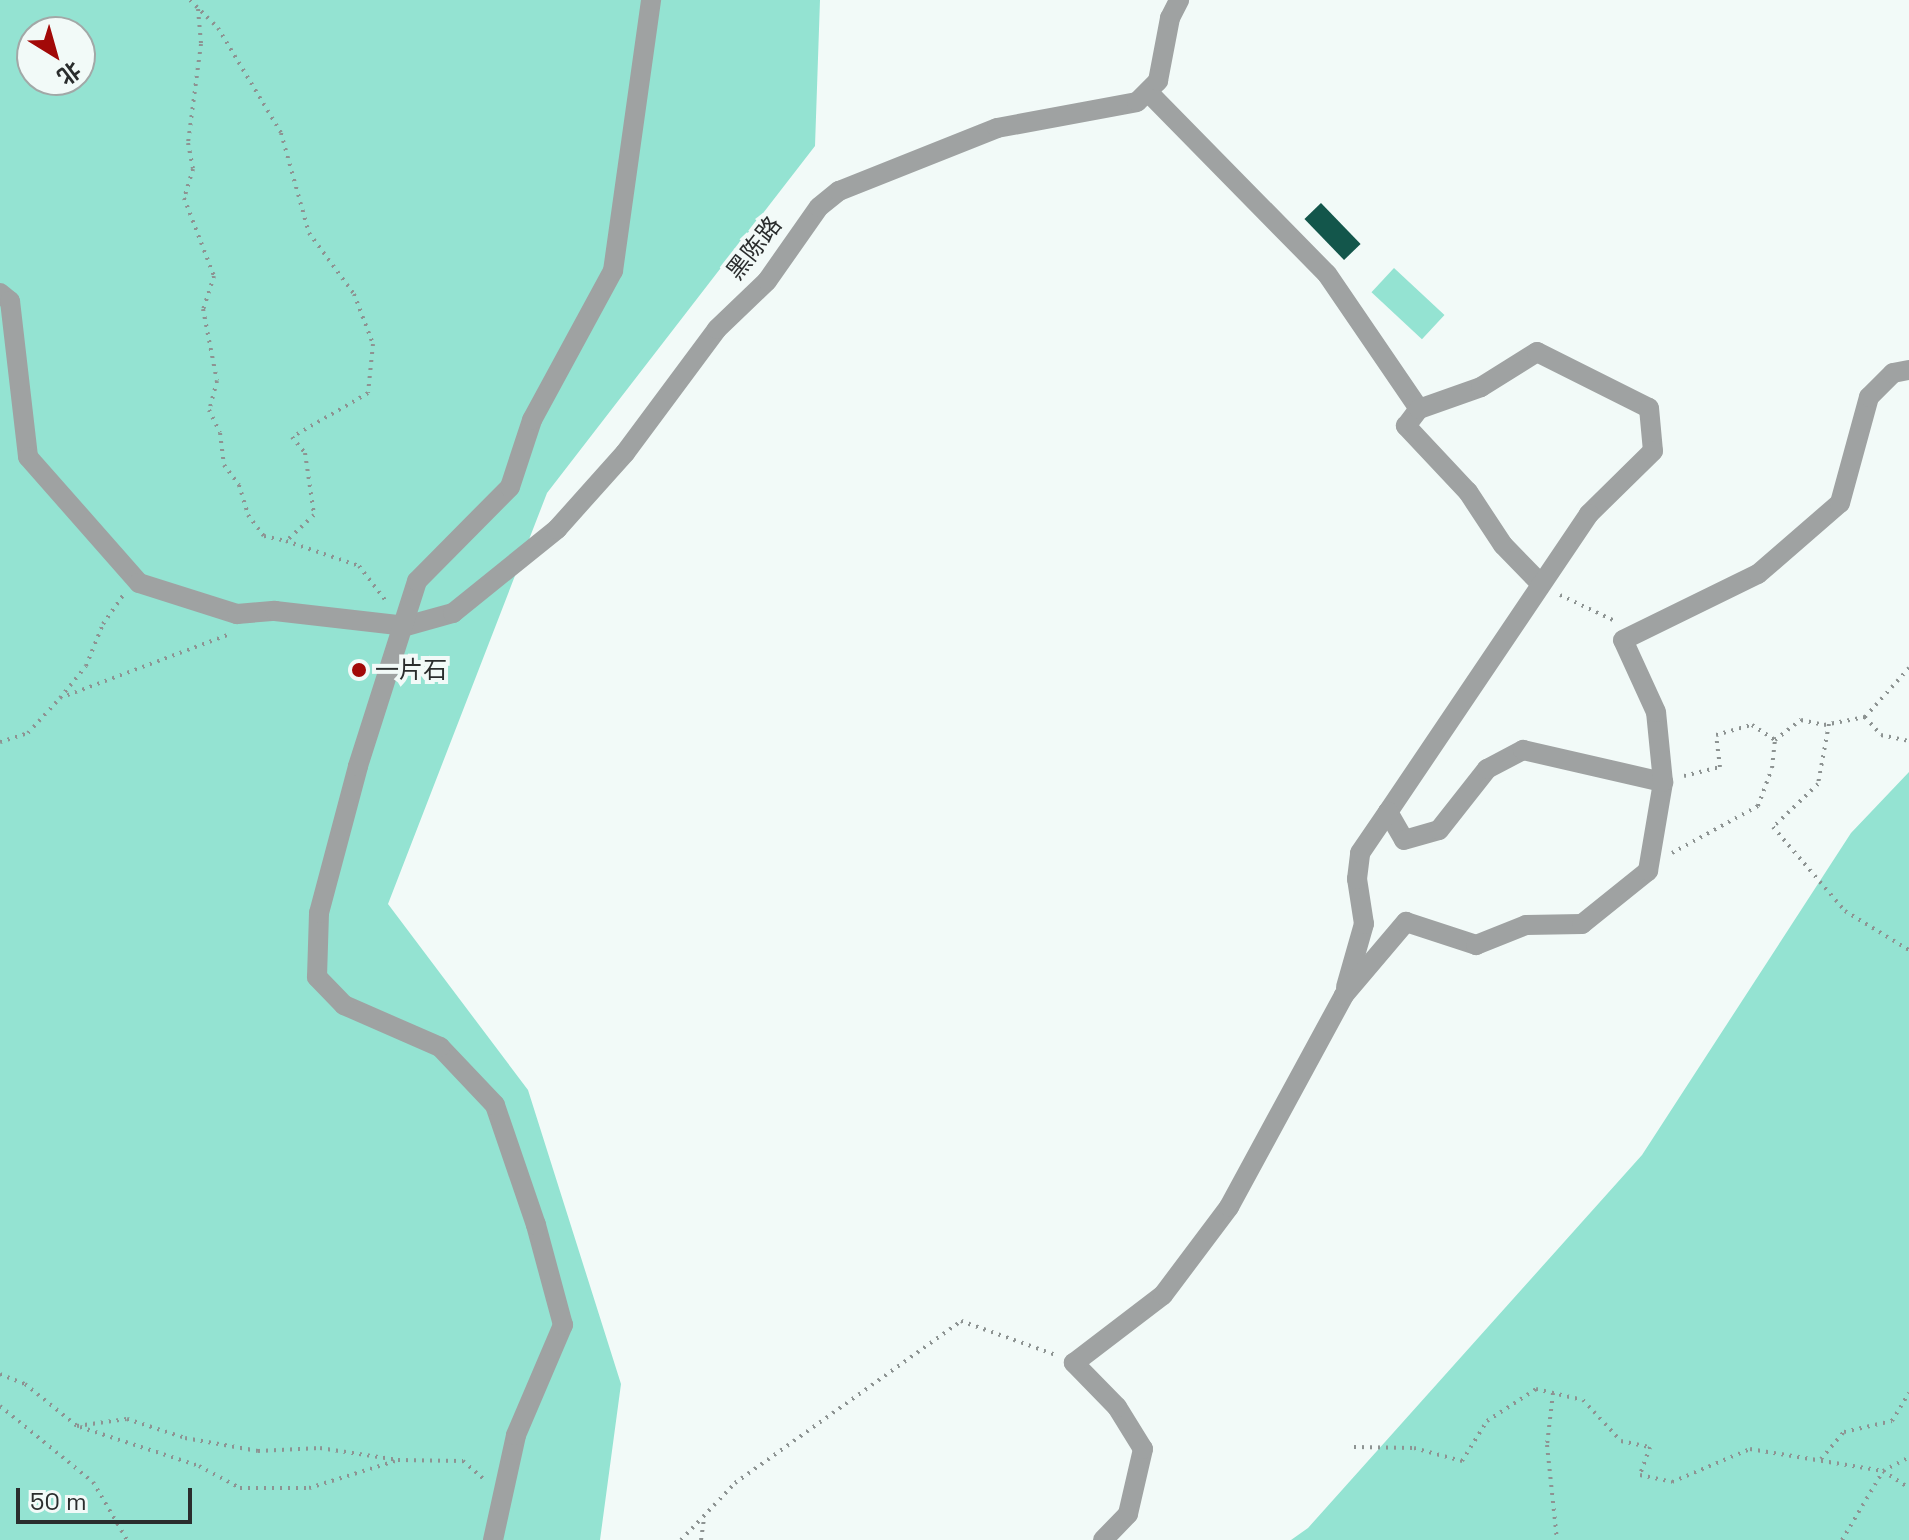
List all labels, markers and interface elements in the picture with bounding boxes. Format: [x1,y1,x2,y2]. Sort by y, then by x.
north arrow [16,16,96,96]
text: 北 [52,56,86,91]
street label: 黑陈路 [720,211,788,285]
place label: 一片石 [375,656,447,684]
marker: 一片石 [350,661,368,679]
scale bar [20,1472,196,1522]
text: 50 m [30,1486,87,1517]

